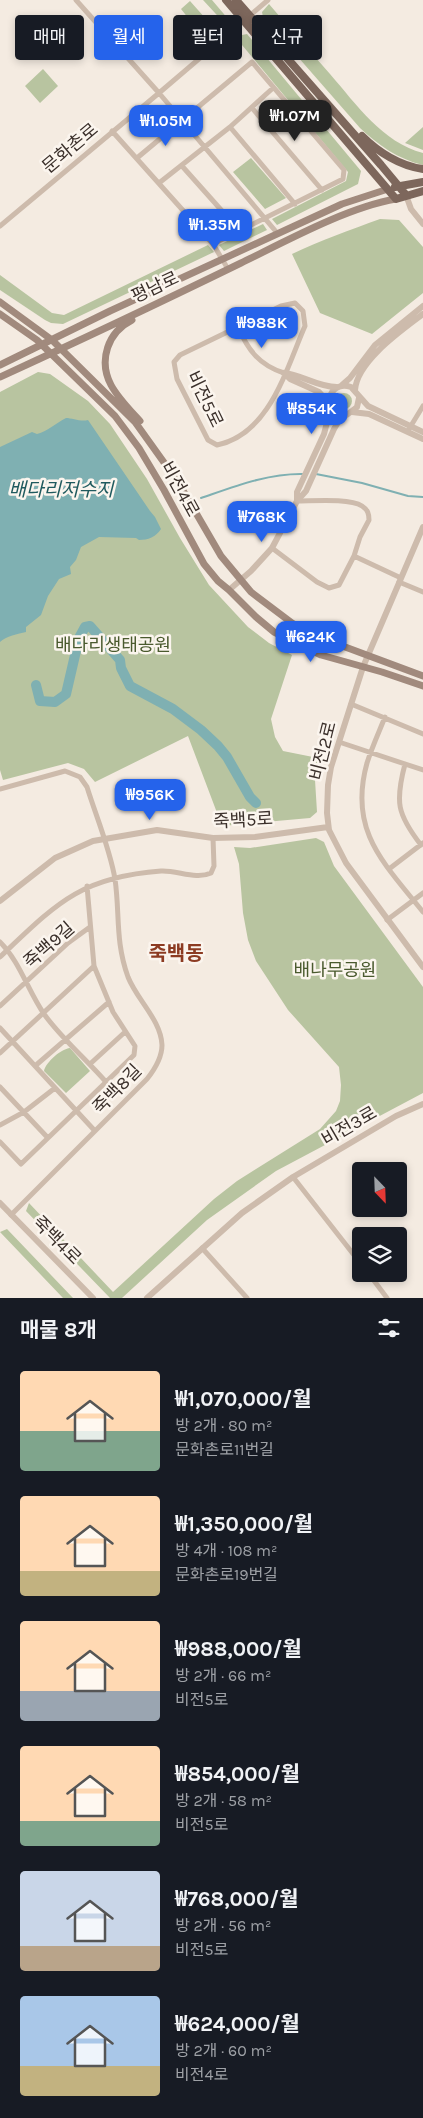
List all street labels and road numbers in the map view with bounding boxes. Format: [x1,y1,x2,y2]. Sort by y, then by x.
street label: 문화촌로 [38,118,102,178]
street label: 평남로 [128,267,182,307]
street label: 비전5로 [182,367,228,431]
street label: 비전4로 [156,458,204,520]
street label: 비전2로 [305,719,341,783]
street label: 죽백5로 [213,807,273,833]
street label: 죽백9길 [19,917,79,973]
street label: 죽백8길 [88,1060,146,1118]
street label: 비전3로 [317,1101,381,1151]
street label: 죽백4로 [28,1211,86,1269]

